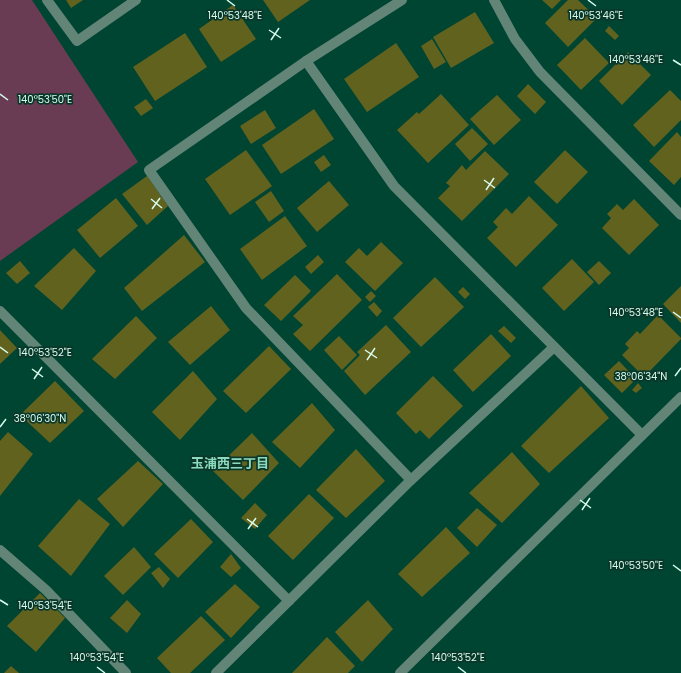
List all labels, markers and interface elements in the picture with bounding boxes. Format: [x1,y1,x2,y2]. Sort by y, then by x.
text: 140°53'48"E [208,8,262,23]
text: 140°53'46"E [569,8,623,23]
text: 140°53'46"E [609,52,663,67]
text: 140°53'50"E [18,92,72,107]
text: 140°53'48"E [609,305,663,320]
text: 140°53'52"E [18,345,72,360]
text: 38°06'34"N [615,369,667,384]
text: 38°06'30"N [14,411,66,426]
district label: 玉浦西三丁目 [191,454,269,473]
text: 140°53'50"E [609,558,663,573]
text: 140°53'54"E [18,598,72,613]
text: 140°53'54"E [70,650,124,665]
text: 140°53'52"E [431,650,485,665]

